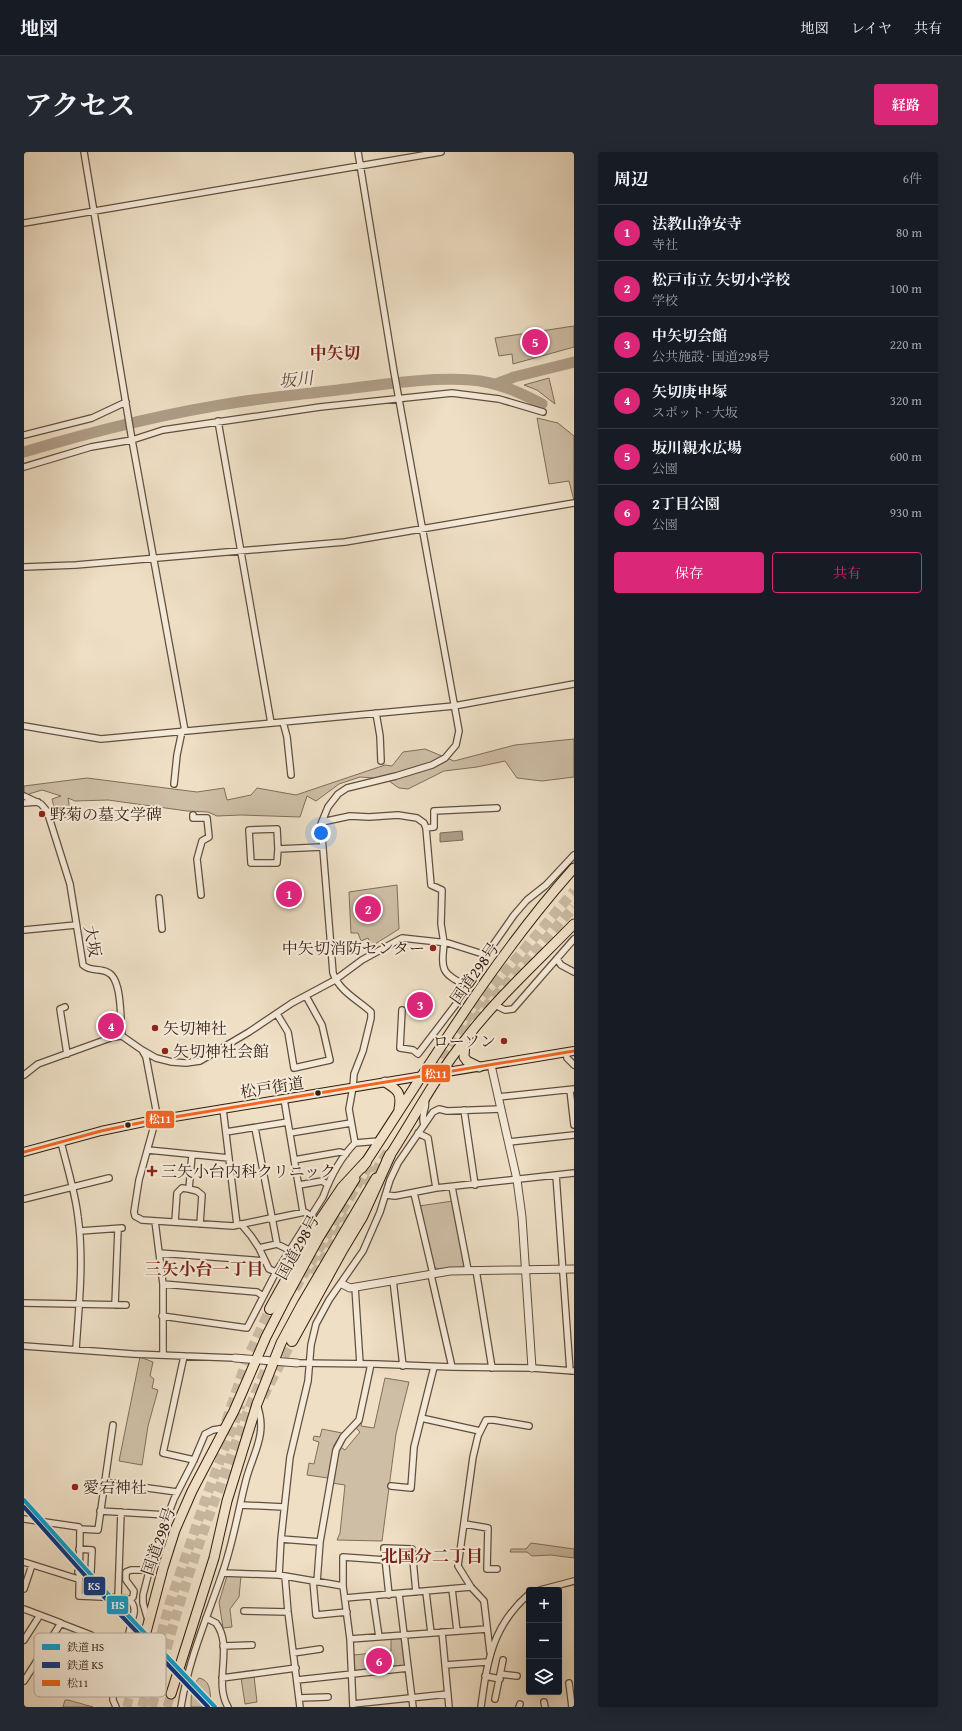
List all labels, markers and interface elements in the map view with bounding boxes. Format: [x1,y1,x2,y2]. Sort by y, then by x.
text: 地図 [20,14,58,42]
text: 地図 [801,18,829,38]
text: レイヤ [851,18,892,38]
text: 共有 [914,18,942,38]
text: アクセス [24,84,135,125]
button: 経路 [874,84,938,125]
text: 周辺 [614,166,648,191]
text: 6件 [903,169,922,188]
text: 法教山浄安寺 [652,213,742,234]
text: 1 [624,223,630,242]
text: 80 m [896,223,922,242]
text: 寺社 [652,235,678,254]
text: 松戸市立 矢切小学校 [652,269,790,290]
text: 2 [624,279,630,298]
text: 100 m [890,279,922,298]
text: 学校 [652,291,678,310]
text: 中矢切会館 [652,325,727,346]
pin: 5 [522,327,548,357]
text: 3 [624,335,630,354]
text: 220 m [890,335,922,354]
district label: 中矢切 [310,340,361,365]
text: 公共施設 · 国道298号 [652,347,770,366]
water label: 坂川 [278,365,316,393]
text: 矢切庚申塚 [652,381,727,402]
text: 4 [624,391,630,410]
text: 320 m [890,391,922,410]
text: スポット · 大坂 [652,403,738,422]
text: 坂川親水広場 [652,437,742,458]
text: 5 [624,447,630,466]
text: 600 m [890,447,922,466]
text: 公園 [652,459,678,478]
text: 2丁目公園 [652,493,720,514]
text: 6 [624,503,630,522]
text: 930 m [890,503,922,522]
text: 公園 [652,515,678,534]
button: 保存 [614,552,764,593]
button: 共有 [772,552,922,593]
place label: 野菊の墓文学碑 [50,802,162,826]
marker: 野菊の墓文学碑 [37,809,47,819]
your location [311,823,331,843]
pin: 1 [276,879,302,909]
pin: 2 [355,894,381,924]
street label: 大坂 [78,923,108,959]
place label: 中矢切消防センター [282,936,425,960]
street label: 国道298号 [444,937,504,1009]
marker: 中矢切消防センター [428,943,438,953]
pin: 3 [407,990,433,1020]
pin: 4 [98,1011,124,1041]
place label: 矢切神社 [163,1016,227,1040]
marker: 矢切神社 [150,1023,160,1033]
place label: ローソン [433,1029,496,1053]
marker: ローソン [499,1036,509,1046]
place label: 矢切神社会館 [173,1039,269,1063]
marker: 矢切神社会館 [160,1046,170,1056]
line badge: 松11 [421,1064,451,1083]
text: 松11 [425,1066,447,1082]
street label: 松戸街道 [239,1070,305,1104]
unlabelled marker [313,1088,323,1098]
line badge: 松11 [145,1110,175,1129]
text: 松11 [149,1111,171,1127]
unlabelled marker [123,1120,133,1130]
place label: 三矢小台内科クリニック [161,1159,336,1183]
marker: 三矢小台内科クリニック [146,1165,158,1177]
street label: 国道298号 [269,1210,325,1284]
district label: 三矢小台一丁目 [145,1256,264,1281]
place label: 愛宕神社 [83,1475,147,1499]
marker: 愛宕神社 [70,1482,80,1492]
street label: 国道298号 [135,1503,181,1579]
district label: 北国分二丁目 [381,1543,483,1568]
line badge: KS [83,1576,106,1596]
text: KS [88,1578,101,1594]
map controls [526,1587,562,1695]
button: + [526,1587,562,1623]
line badge: HS [106,1595,129,1615]
text: HS [111,1597,125,1613]
button: − [526,1623,562,1659]
legend [34,1633,166,1697]
text: 鉄道 HS [67,1639,104,1655]
pin: 6 [366,1646,392,1676]
text: 鉄道 KS [67,1657,103,1673]
button: layers [526,1659,562,1695]
text: 松11 [67,1675,89,1691]

